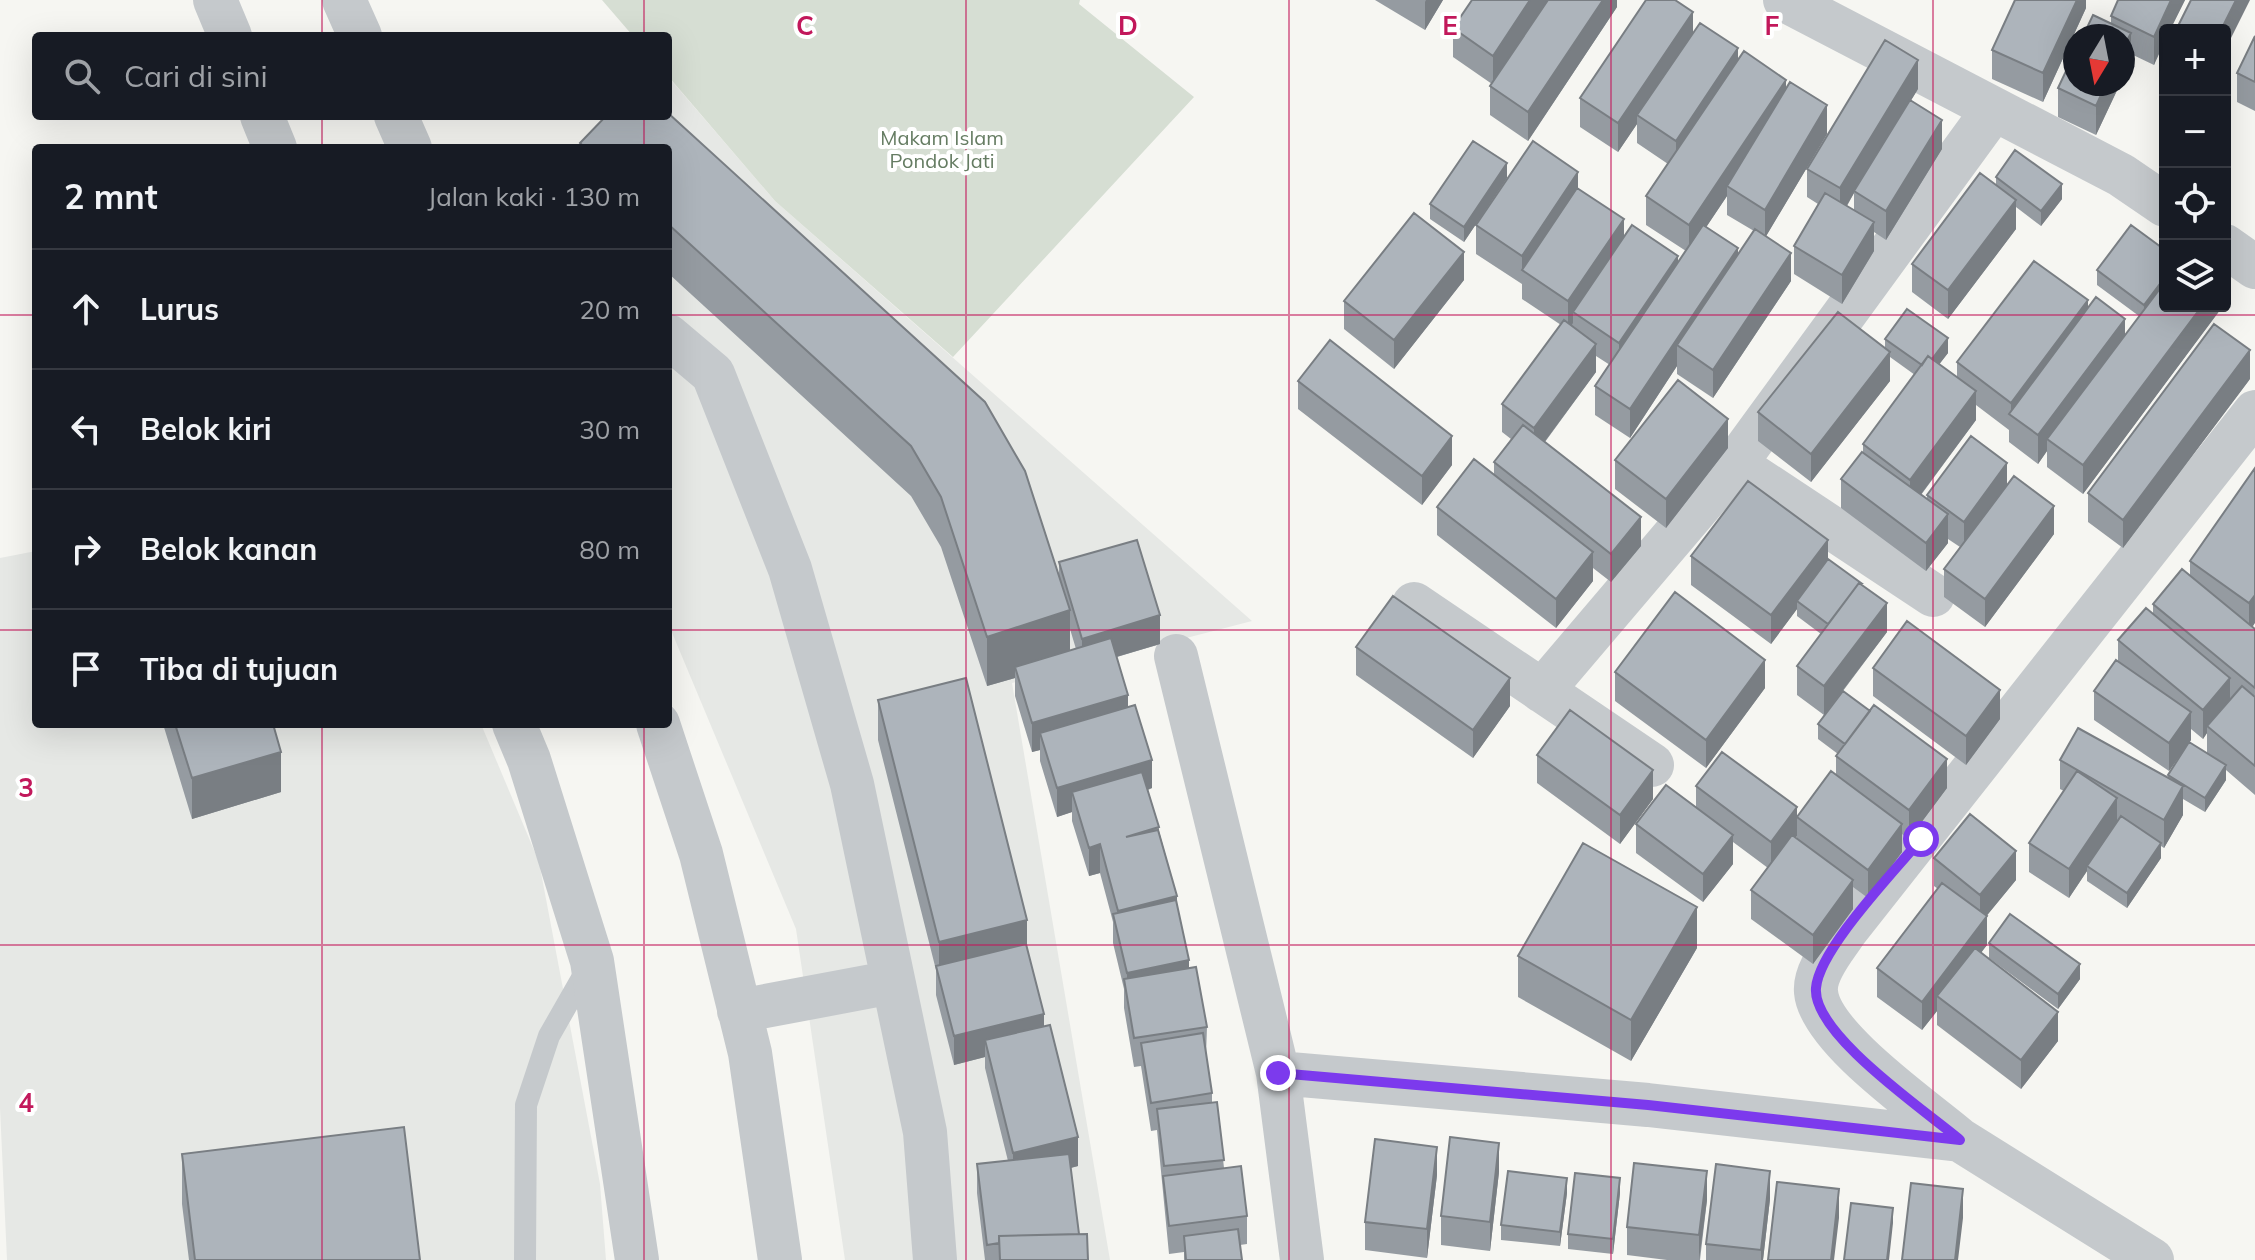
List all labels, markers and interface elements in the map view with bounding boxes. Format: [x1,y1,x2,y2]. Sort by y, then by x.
text: C [796,9,814,42]
text: D [1118,9,1138,42]
text: E [1442,9,1458,42]
text: F [1765,9,1780,42]
north arrow [2063,24,2135,96]
map controls [2159,24,2231,312]
button: + [2159,24,2231,96]
search box [32,32,672,120]
icon: search [60,54,104,98]
text: Cari di sini [124,57,268,95]
button: − [2159,96,2231,168]
park label: Makam Islam Pondok Jati [880,125,1004,173]
button: locate [2159,168,2231,240]
text: 2 mnt [64,175,158,218]
text: Jalan kaki · 130 m [428,180,640,213]
button: layers [2159,240,2231,312]
icon: ahead [64,287,108,331]
text: Lurus [140,290,219,328]
text: 20 m [579,293,640,326]
icon: left [64,407,108,451]
text: Belok kiri [140,410,272,448]
text: 30 m [579,413,640,446]
icon: right [64,527,108,571]
text: Belok kanan [140,530,317,568]
text: 80 m [579,533,640,566]
icon: arrive [64,647,108,691]
text: Tiba di tujuan [140,650,338,688]
text: 3 [18,771,34,804]
route start [1903,821,1939,857]
route end [1260,1055,1296,1091]
text: 4 [18,1086,34,1119]

